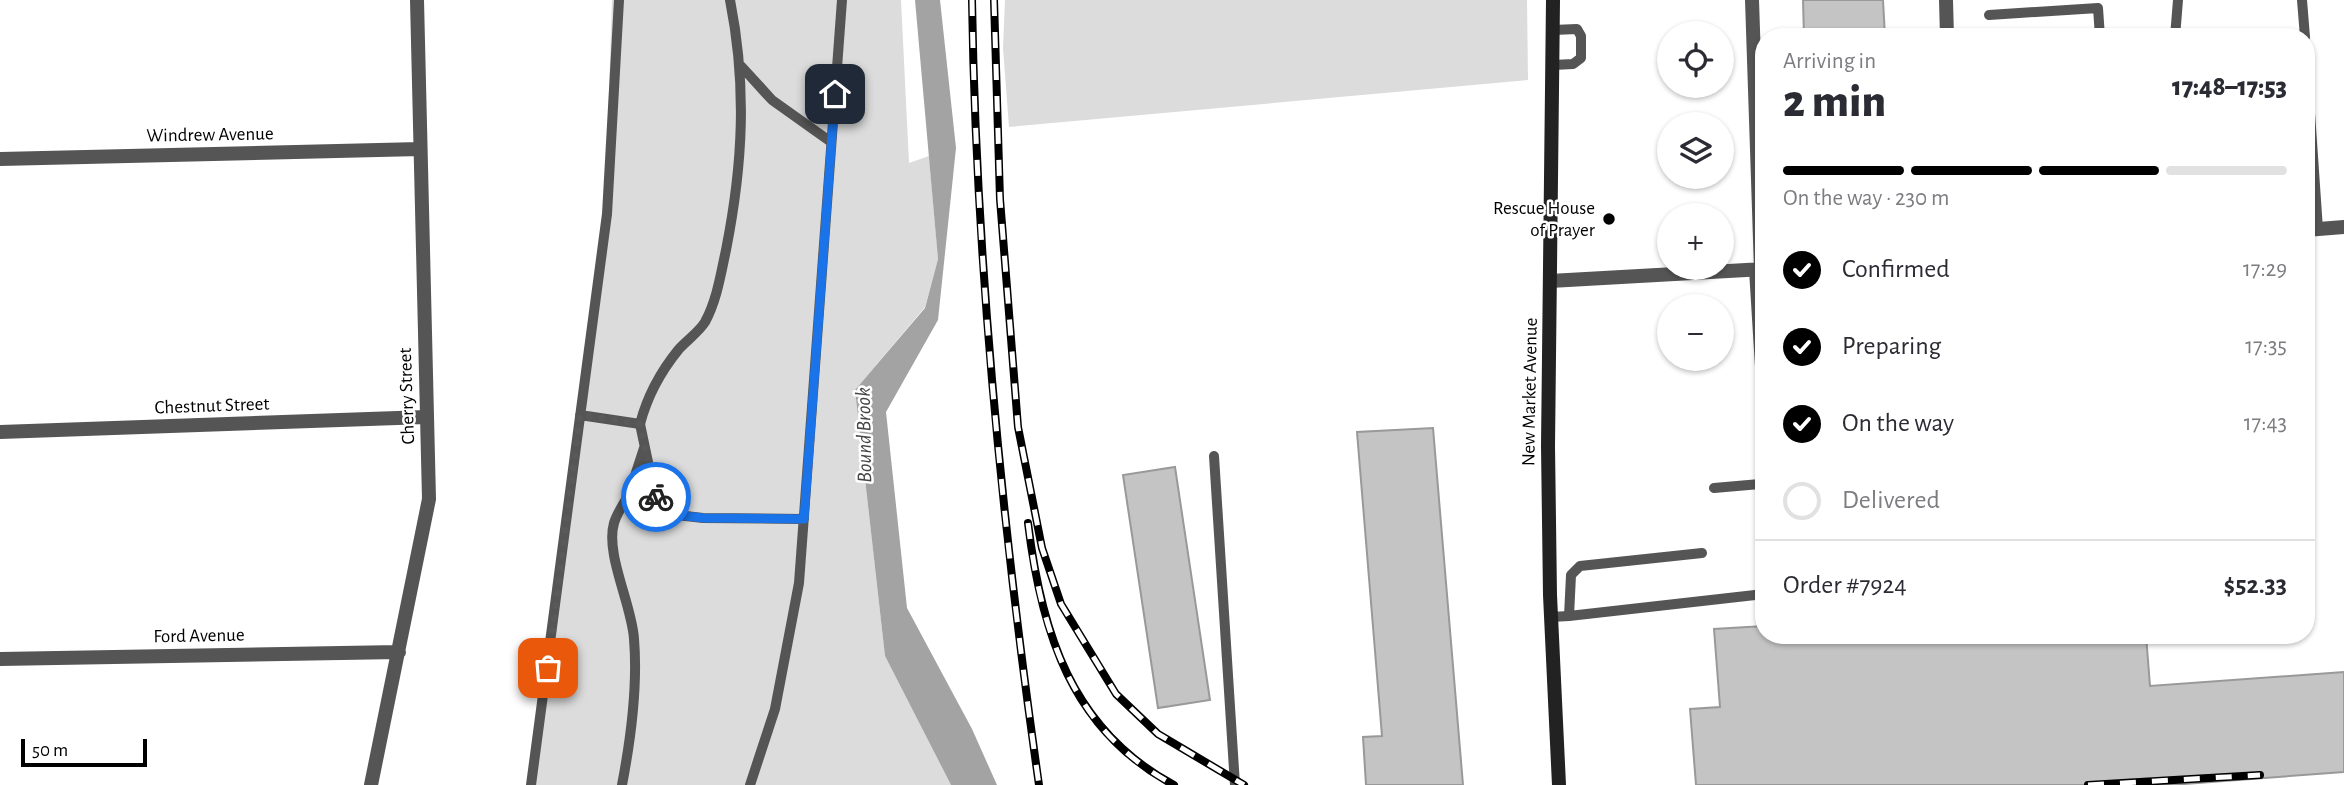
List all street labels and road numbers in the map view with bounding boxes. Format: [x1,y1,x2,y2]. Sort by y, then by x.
street label: Windrew Avenue [146,124,274,146]
street label: New Market Avenue [1519,318,1541,466]
street label: Cherry Street [396,347,418,445]
street label: Chestnut Street [154,394,270,418]
street label: Ford Avenue [153,626,245,646]

